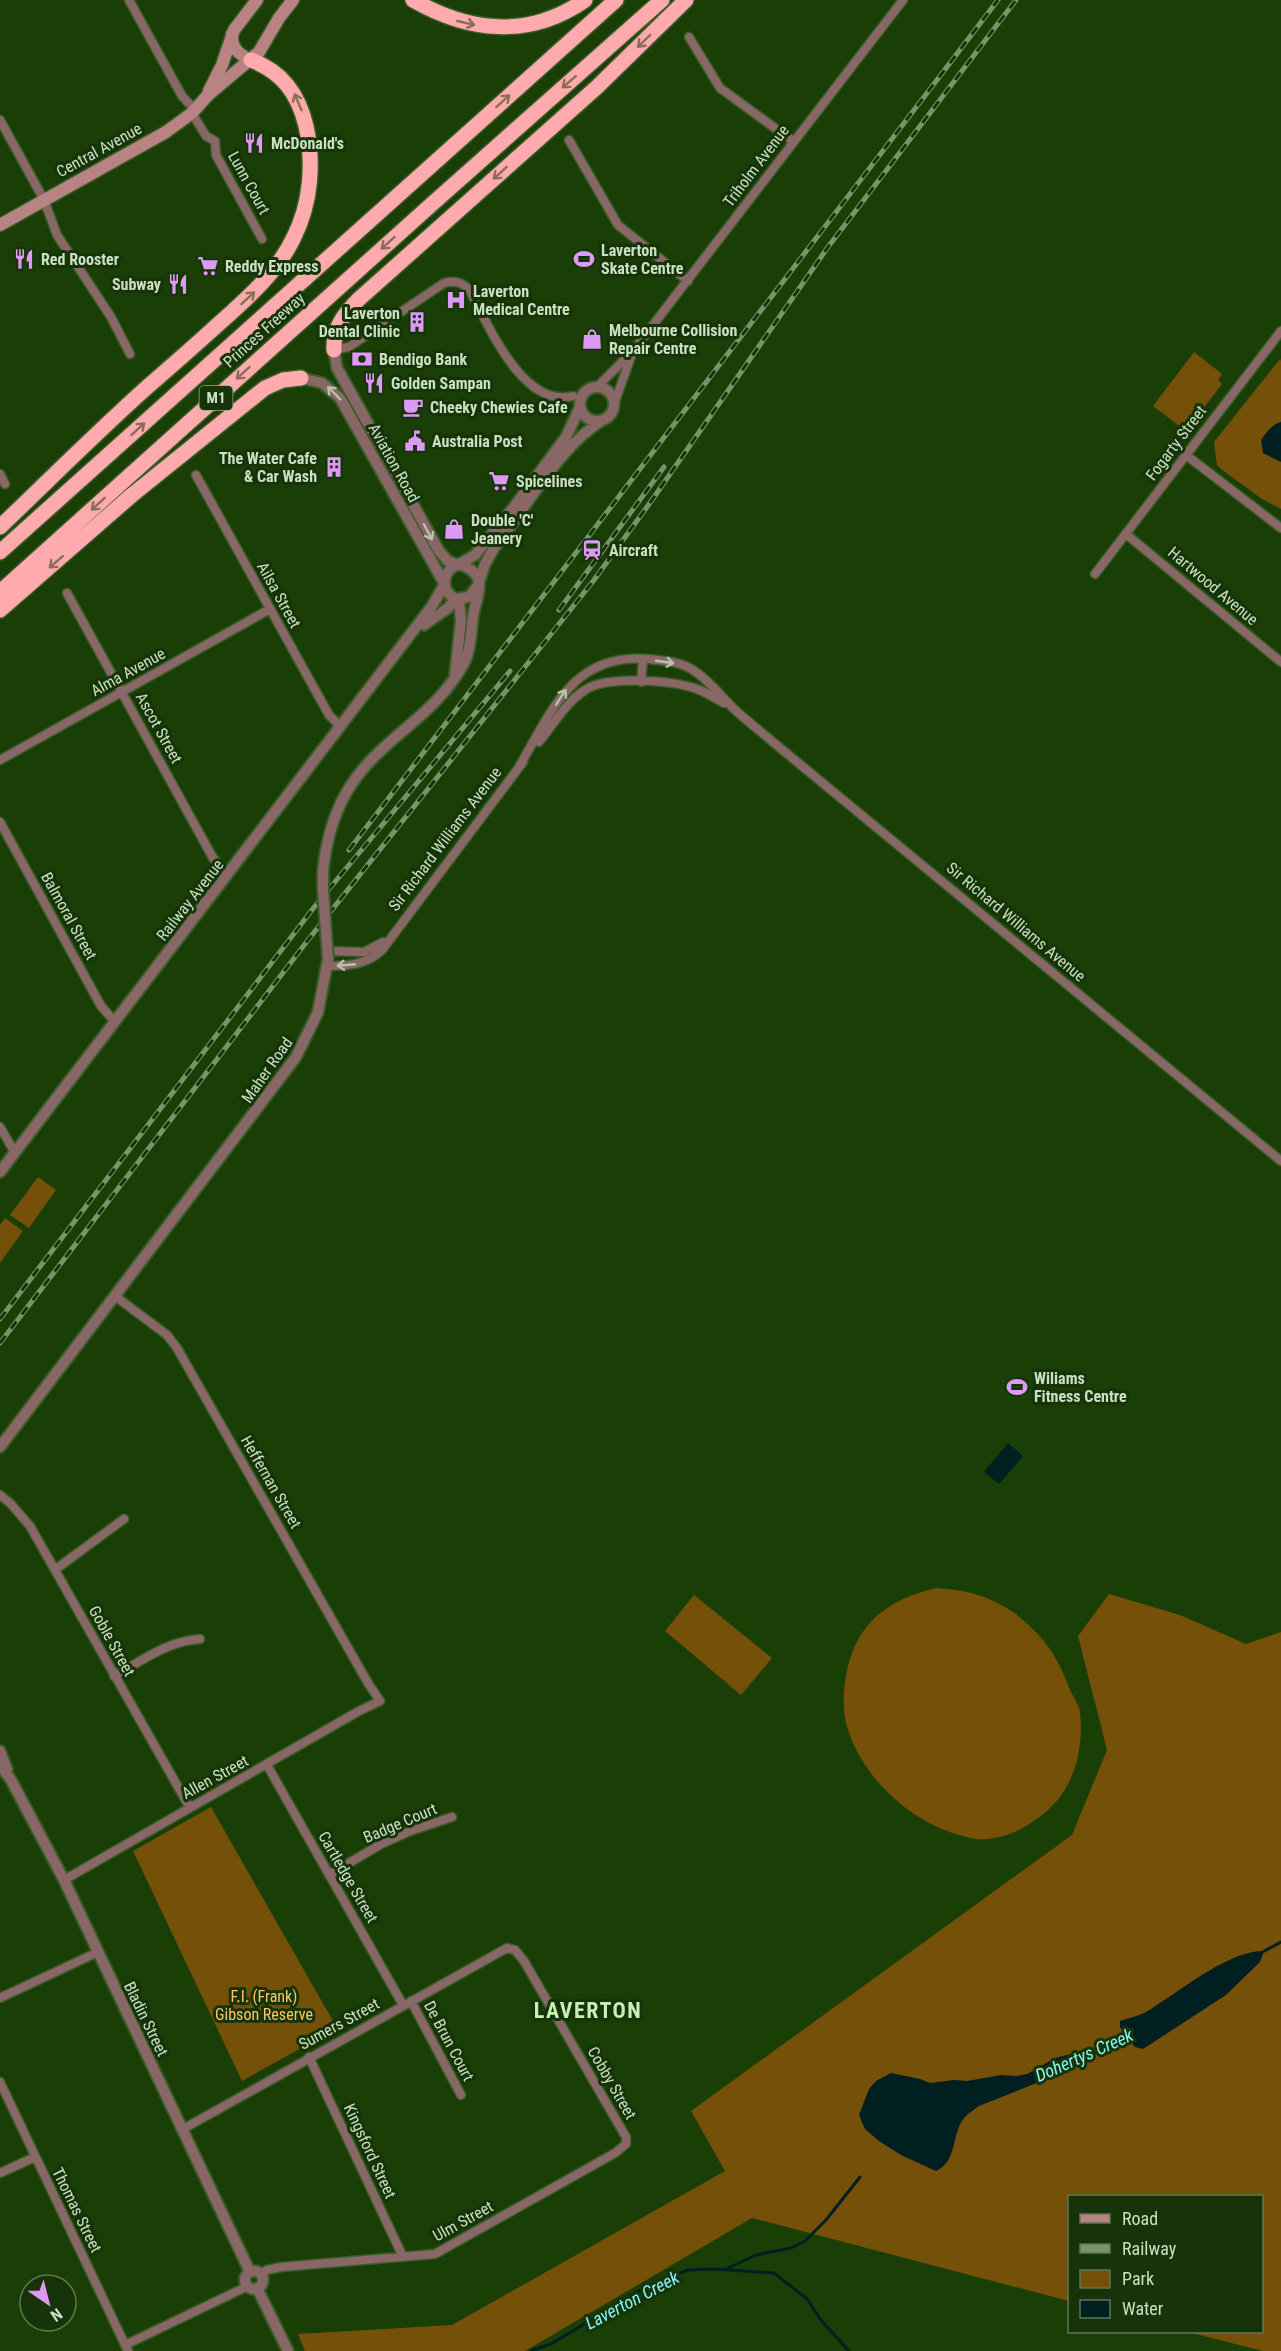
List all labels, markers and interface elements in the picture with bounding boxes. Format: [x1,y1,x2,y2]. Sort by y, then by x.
one-way arrow [457,17,476,29]
one-way arrow [637,34,652,48]
one-way arrow [562,75,577,89]
one-way arrow [292,93,303,112]
one-way arrow [495,95,510,109]
street label: Central Avenue [53,119,145,181]
street label: Triholm Avenue [719,121,793,211]
restaurant icon: McDonald's [242,131,266,155]
place label: McDonald's [271,134,344,153]
street label: Lunn Court [224,148,274,218]
one-way arrow [493,166,508,180]
one-way arrow [381,236,396,250]
place label: Laverton Skate Centre [601,241,684,278]
restaurant icon: Red Rooster [12,247,36,271]
sports icon: Laverton Skate Centre [572,247,596,271]
place label: Red Rooster [41,250,119,269]
supermarket icon: Reddy Express [196,254,220,278]
place label: Reddy Express [225,257,319,276]
restaurant icon: Subway [166,272,190,296]
place label: Subway [112,275,161,294]
place label: Laverton Medical Centre [473,282,570,319]
street label: Princes Freeway [219,288,309,371]
hospital icon: Laverton Medical Centre [444,288,468,312]
one-way arrow [240,291,255,305]
place label: Laverton Dental Clinic [319,304,400,341]
building icon: Laverton Dental Clinic [405,310,429,334]
place label: Melbourne Collision Repair Centre [609,321,738,358]
shop icon: Melbourne Collision Repair Centre [580,327,604,351]
bank icon: Bendigo Bank [350,347,374,371]
place label: Bendigo Bank [379,350,468,369]
one-way arrow [236,366,251,380]
restaurant icon: Golden Sampan [362,371,386,395]
place label: Golden Sampan [391,374,491,393]
one-way arrow [327,385,342,400]
road number: M1 [200,386,232,410]
cafe icon: Cheeky Chewies Cafe [401,395,425,419]
place label: Cheeky Chewies Cafe [430,398,568,417]
street label: Fogarty Street [1142,402,1211,484]
street label: Aviation Road [365,420,423,506]
one-way arrow [130,422,145,436]
public building icon: Australia Post [403,429,427,453]
place label: Australia Post [432,432,523,451]
place label: The Water Cafe & Car Wash [219,449,317,486]
building icon: The Water Cafe & Car Wash [322,455,346,479]
supermarket icon: Spicelines [487,469,511,493]
place label: Spicelines [516,472,582,491]
one-way arrow [91,497,106,511]
place label: Double 'C' Jeanery [471,511,534,548]
shop icon: Double 'C' Jeanery [442,517,466,541]
one-way arrow [423,522,435,540]
station icon: Aircraft [580,538,604,562]
place label: Aircraft [609,541,658,560]
street label: Hartwood Avenue [1164,543,1262,629]
one-way arrow [48,555,63,569]
street label: Ailsa Street [253,559,305,632]
street label: Alma Avenue [87,644,169,700]
one-way arrow [655,656,675,667]
street label: Ascot Street [132,689,186,767]
one-way arrow [555,689,568,706]
street label: Sir Richard Williams Avenue [385,763,505,915]
street label: Railway Avenue [152,856,228,944]
street label: Sir Richard Williams Avenue [943,858,1089,986]
street label: Balmoral Street [37,869,101,963]
one-way arrow [337,960,357,971]
street label: Maher Road [238,1034,296,1106]
place label: Wiliams Fitness Centre [1034,1369,1127,1406]
sports icon: Wiliams Fitness Centre [1005,1375,1029,1399]
street label: Heffernan Street [237,1432,305,1532]
street label: Goble Street [85,1602,139,1680]
street label: Allen Street [178,1751,252,1803]
street label: Badge Court [360,1799,440,1847]
street label: Cartledge Street [314,1828,382,1926]
street label: Bladin Street [120,1979,172,2060]
park label: F.I. (Frank) Gibson Reserve [215,1987,313,2024]
street label: Sumers Street [296,1994,383,2054]
street label: De Brun Court [420,1998,478,2085]
district label: LAVERTON [534,1998,642,2023]
water label: Dohertys Creek [1032,2024,1137,2086]
street label: Cobby Street [584,2043,641,2123]
street label: Kingsford Street [340,2101,400,2202]
street label: Thomas Street [48,2164,106,2256]
legend [1068,2195,1263,2333]
street label: Ulm Street [430,2197,497,2245]
text: Road [1122,2208,1158,2229]
text: Railway [1122,2238,1177,2259]
water label: Laverton Creek [581,2266,684,2334]
text: Park [1122,2268,1154,2289]
north arrow [18,2273,78,2333]
text: Water [1122,2298,1164,2319]
text: N [47,2304,66,2325]

